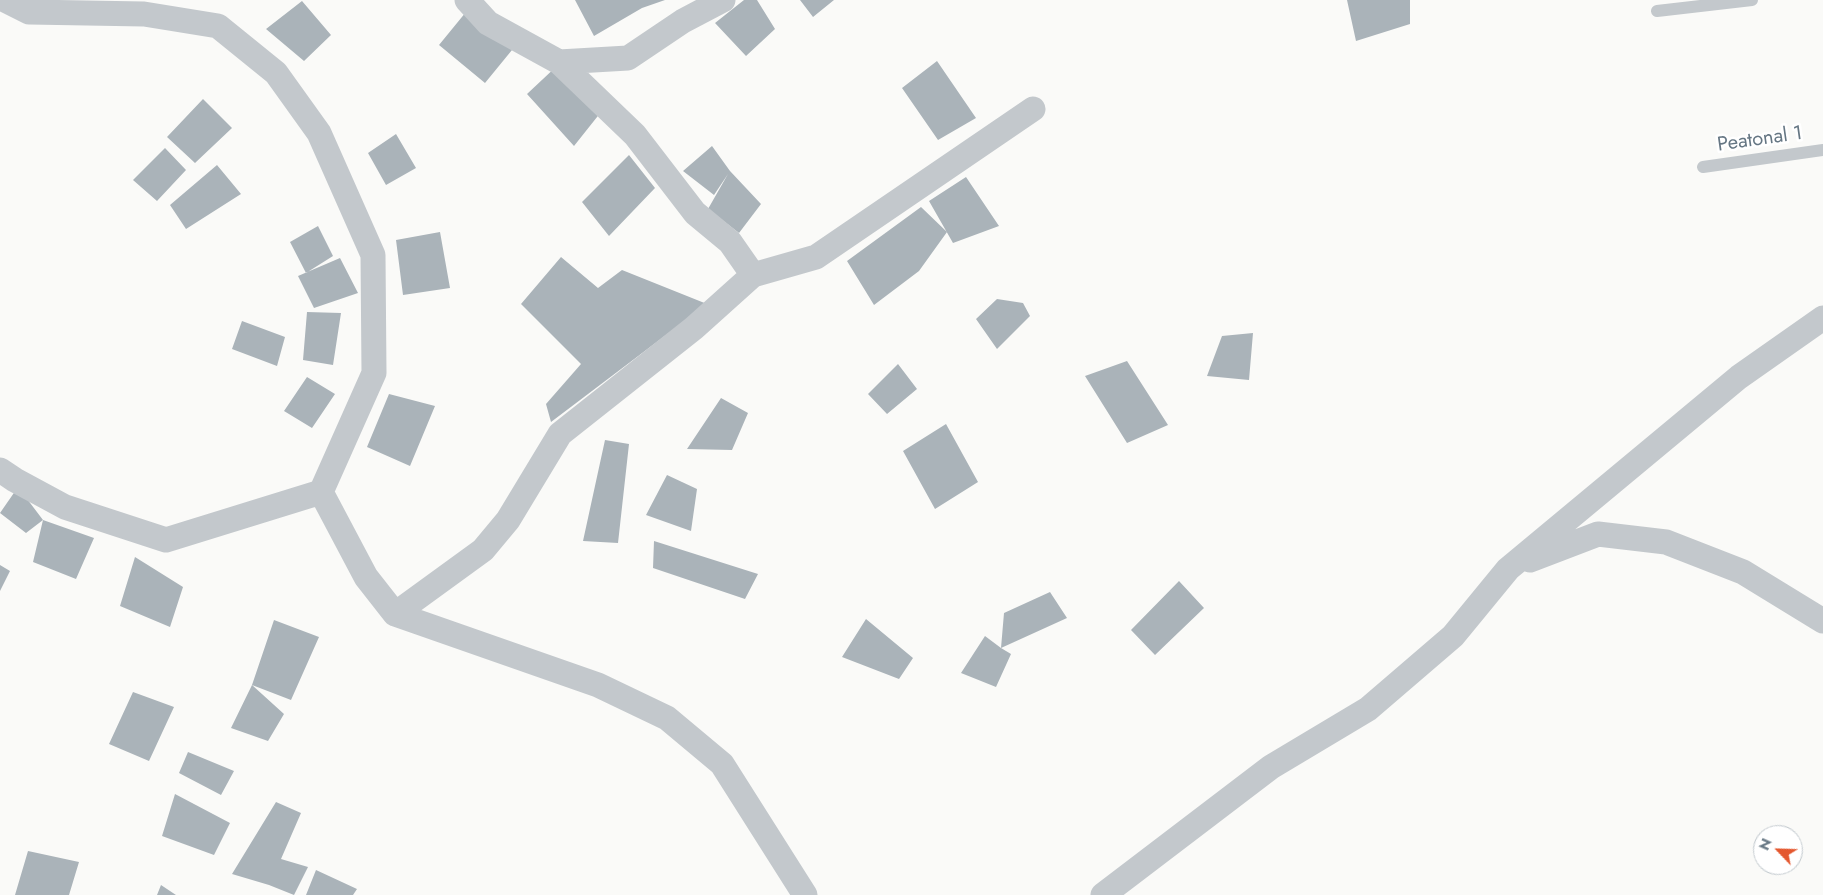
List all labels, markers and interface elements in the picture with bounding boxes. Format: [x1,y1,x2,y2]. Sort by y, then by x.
street label: Peatonal 1 [1716,122,1804,158]
north arrow [1753,825,1803,875]
text: N [1754,835,1777,853]

